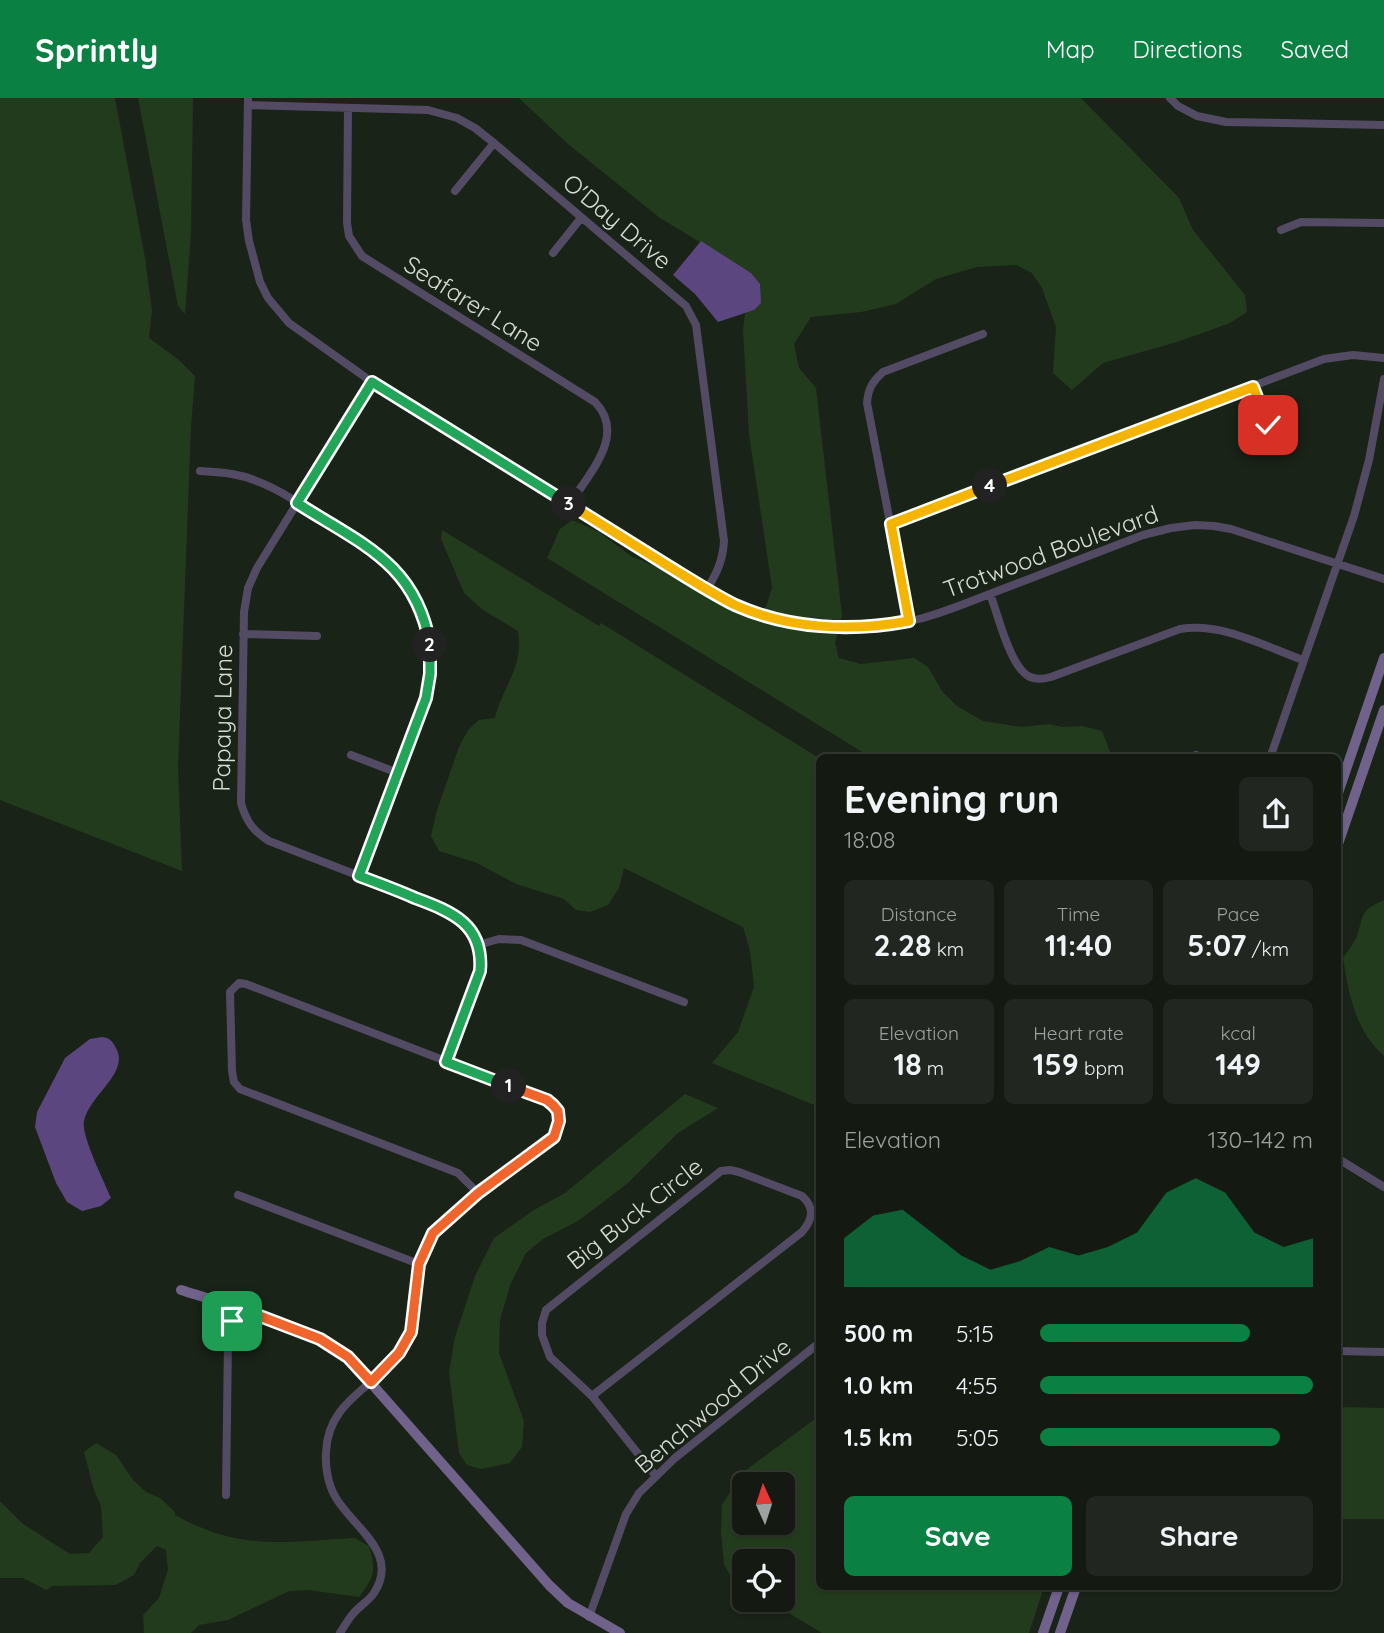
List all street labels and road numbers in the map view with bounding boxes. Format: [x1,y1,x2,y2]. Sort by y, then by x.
street label: O'Day Drive [557,167,678,275]
street label: Seafarer Lane [399,249,548,358]
street label: Trotwood Boulevard [939,498,1162,604]
street label: Papaya Lane [206,644,238,792]
street label: Big Buck Circle [560,1151,708,1276]
street label: Benchwood Drive [628,1331,797,1479]

